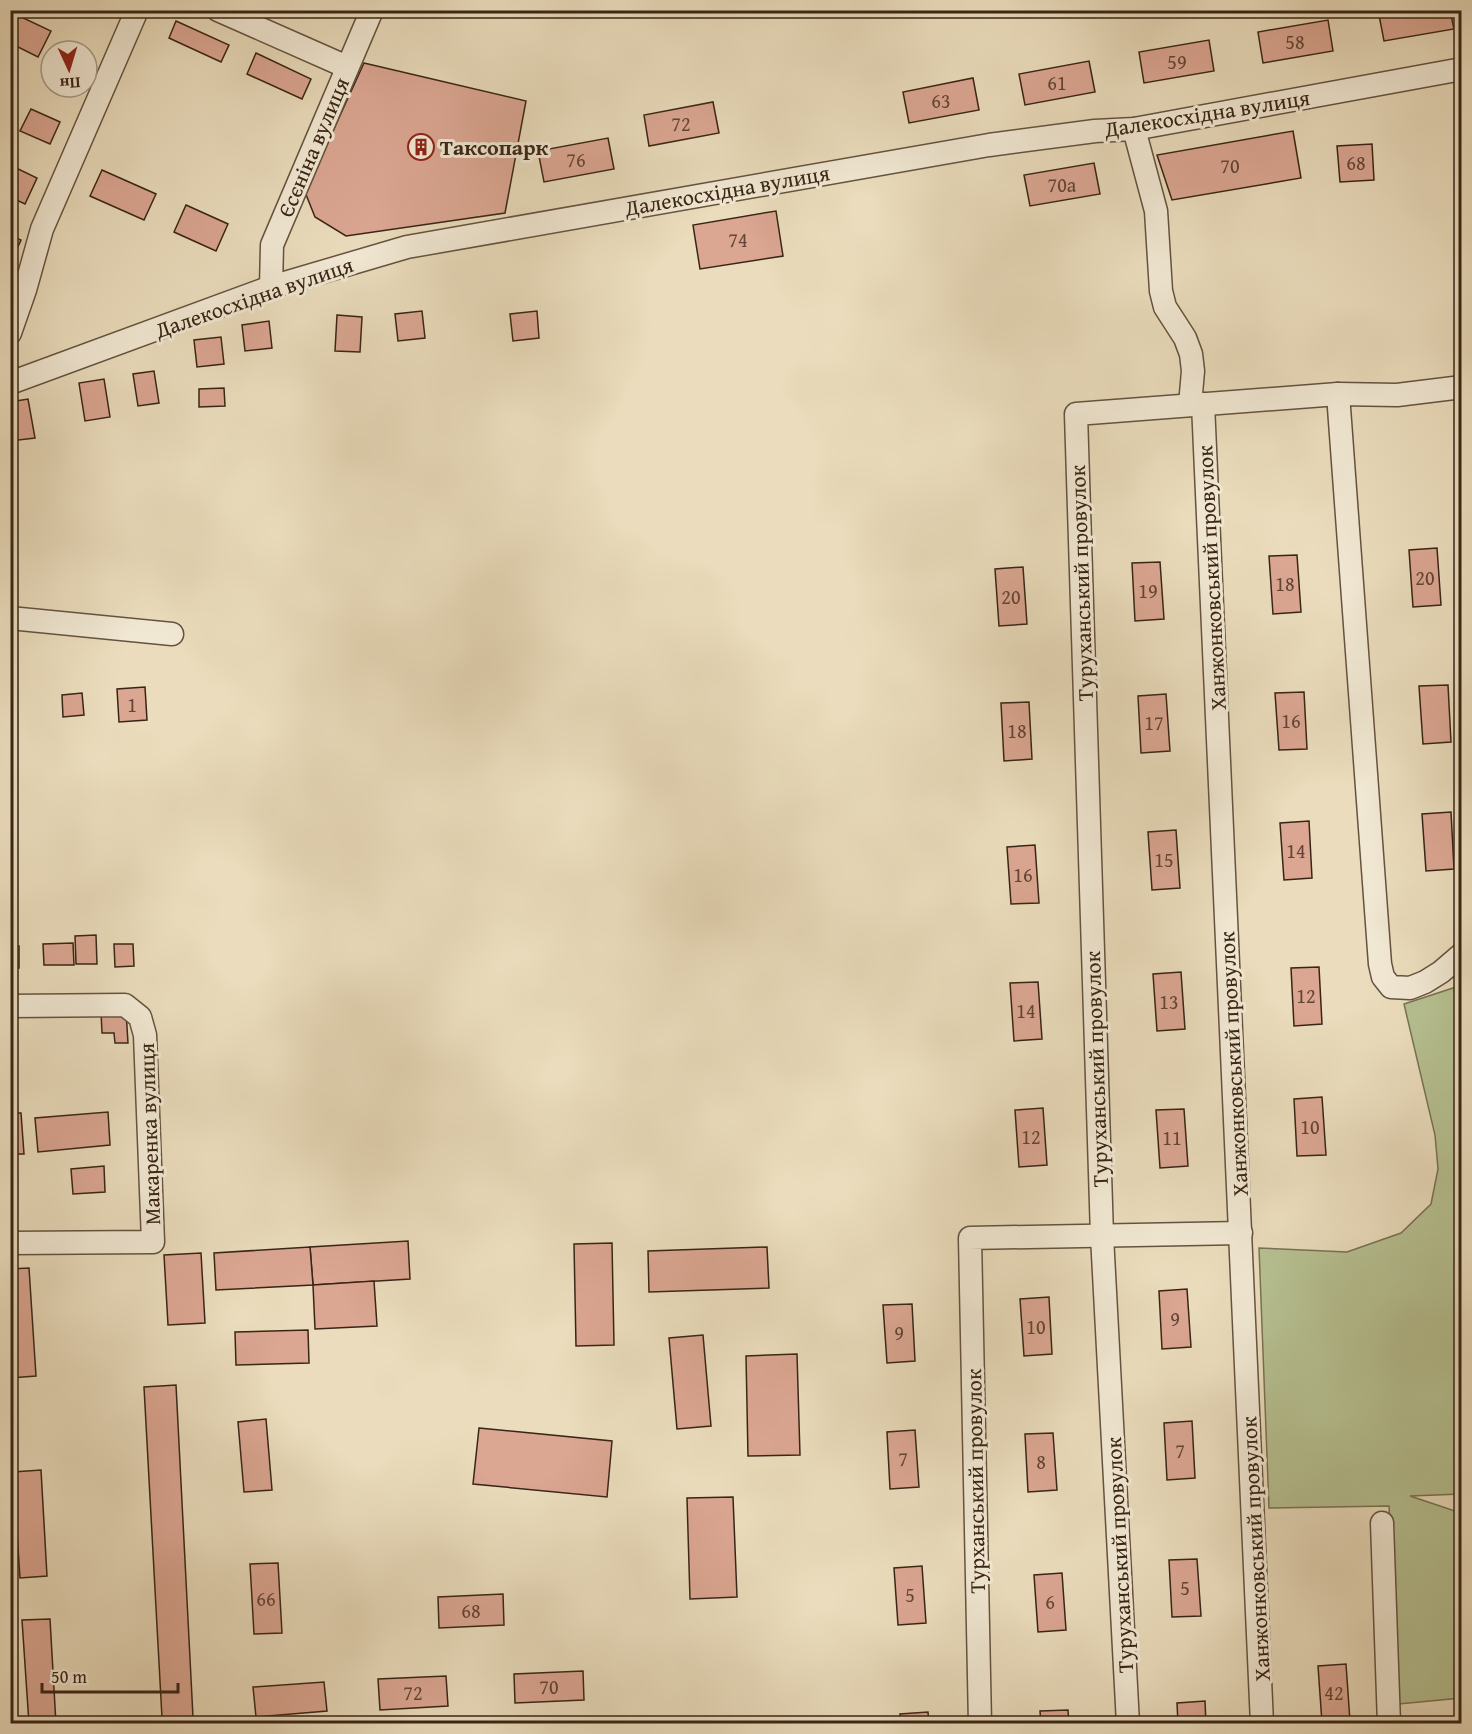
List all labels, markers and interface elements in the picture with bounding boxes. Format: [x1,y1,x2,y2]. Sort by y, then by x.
house number: 58 [1285,27,1305,56]
north arrow [39,39,99,99]
house number: 59 [1167,47,1187,76]
house number: 61 [1047,68,1067,97]
text: Пн [59,71,81,97]
street label: Єсєніна вулиця [269,72,357,222]
street label: Далекосхідна вулиця [1101,81,1312,145]
house number: 63 [931,86,951,115]
house number: 72 [671,109,691,138]
place label: Таксопарк [440,131,549,163]
building icon: Таксопарк [406,132,436,162]
house number: 76 [566,145,586,174]
house number: 68 [1346,148,1366,177]
house number: 70 [1220,151,1240,180]
street label: Далекосхідна вулиця [621,156,832,224]
house number: 70а [1048,170,1077,199]
house number: 74 [728,225,748,254]
street label: Далекосхідна вулиця [150,248,357,346]
street label: Ханжонковський провулок [1188,444,1234,711]
street label: Туруханський провулок [1061,464,1101,701]
house number: 20 [1415,563,1435,592]
house number: 18 [1275,569,1295,598]
house number: 19 [1138,576,1158,605]
house number: 20 [1001,582,1021,611]
house number: 1 [127,690,137,719]
house number: 16 [1281,706,1301,735]
house number: 17 [1144,708,1164,737]
house number: 18 [1007,716,1027,745]
house number: 14 [1286,836,1306,865]
house number: 15 [1154,845,1174,874]
house number: 16 [1013,860,1033,889]
street label: Ханжонковський провулок [1210,930,1256,1197]
street label: Туруханський провулок [1076,950,1116,1187]
house number: 12 [1296,981,1316,1010]
house number: 13 [1159,987,1179,1016]
house number: 14 [1016,996,1036,1025]
street label: Макаренка вулиця [130,1042,168,1226]
house number: 10 [1300,1112,1320,1141]
house number: 12 [1021,1122,1041,1151]
house number: 11 [1162,1123,1182,1152]
house number: 9 [1170,1304,1180,1333]
house number: 10 [1026,1312,1046,1341]
house number: 9 [894,1318,904,1347]
street label: Турханський провулок [957,1368,993,1594]
street label: Ханжонковський провулок [1232,1415,1278,1682]
street label: Туруханський провулок [1097,1436,1141,1674]
house number: 7 [1175,1436,1185,1465]
house number: 7 [898,1444,908,1473]
house number: 8 [1036,1447,1046,1476]
house number: 5 [1180,1573,1190,1602]
house number: 5 [905,1580,915,1609]
house number: 66 [256,1584,276,1613]
house number: 6 [1045,1587,1055,1616]
house number: 68 [461,1596,481,1625]
scale bar [42,1656,178,1694]
text: 50 m [51,1663,87,1690]
house number: 70 [539,1672,559,1701]
house number: 72 [403,1678,423,1707]
house number: 42 [1324,1678,1344,1707]

